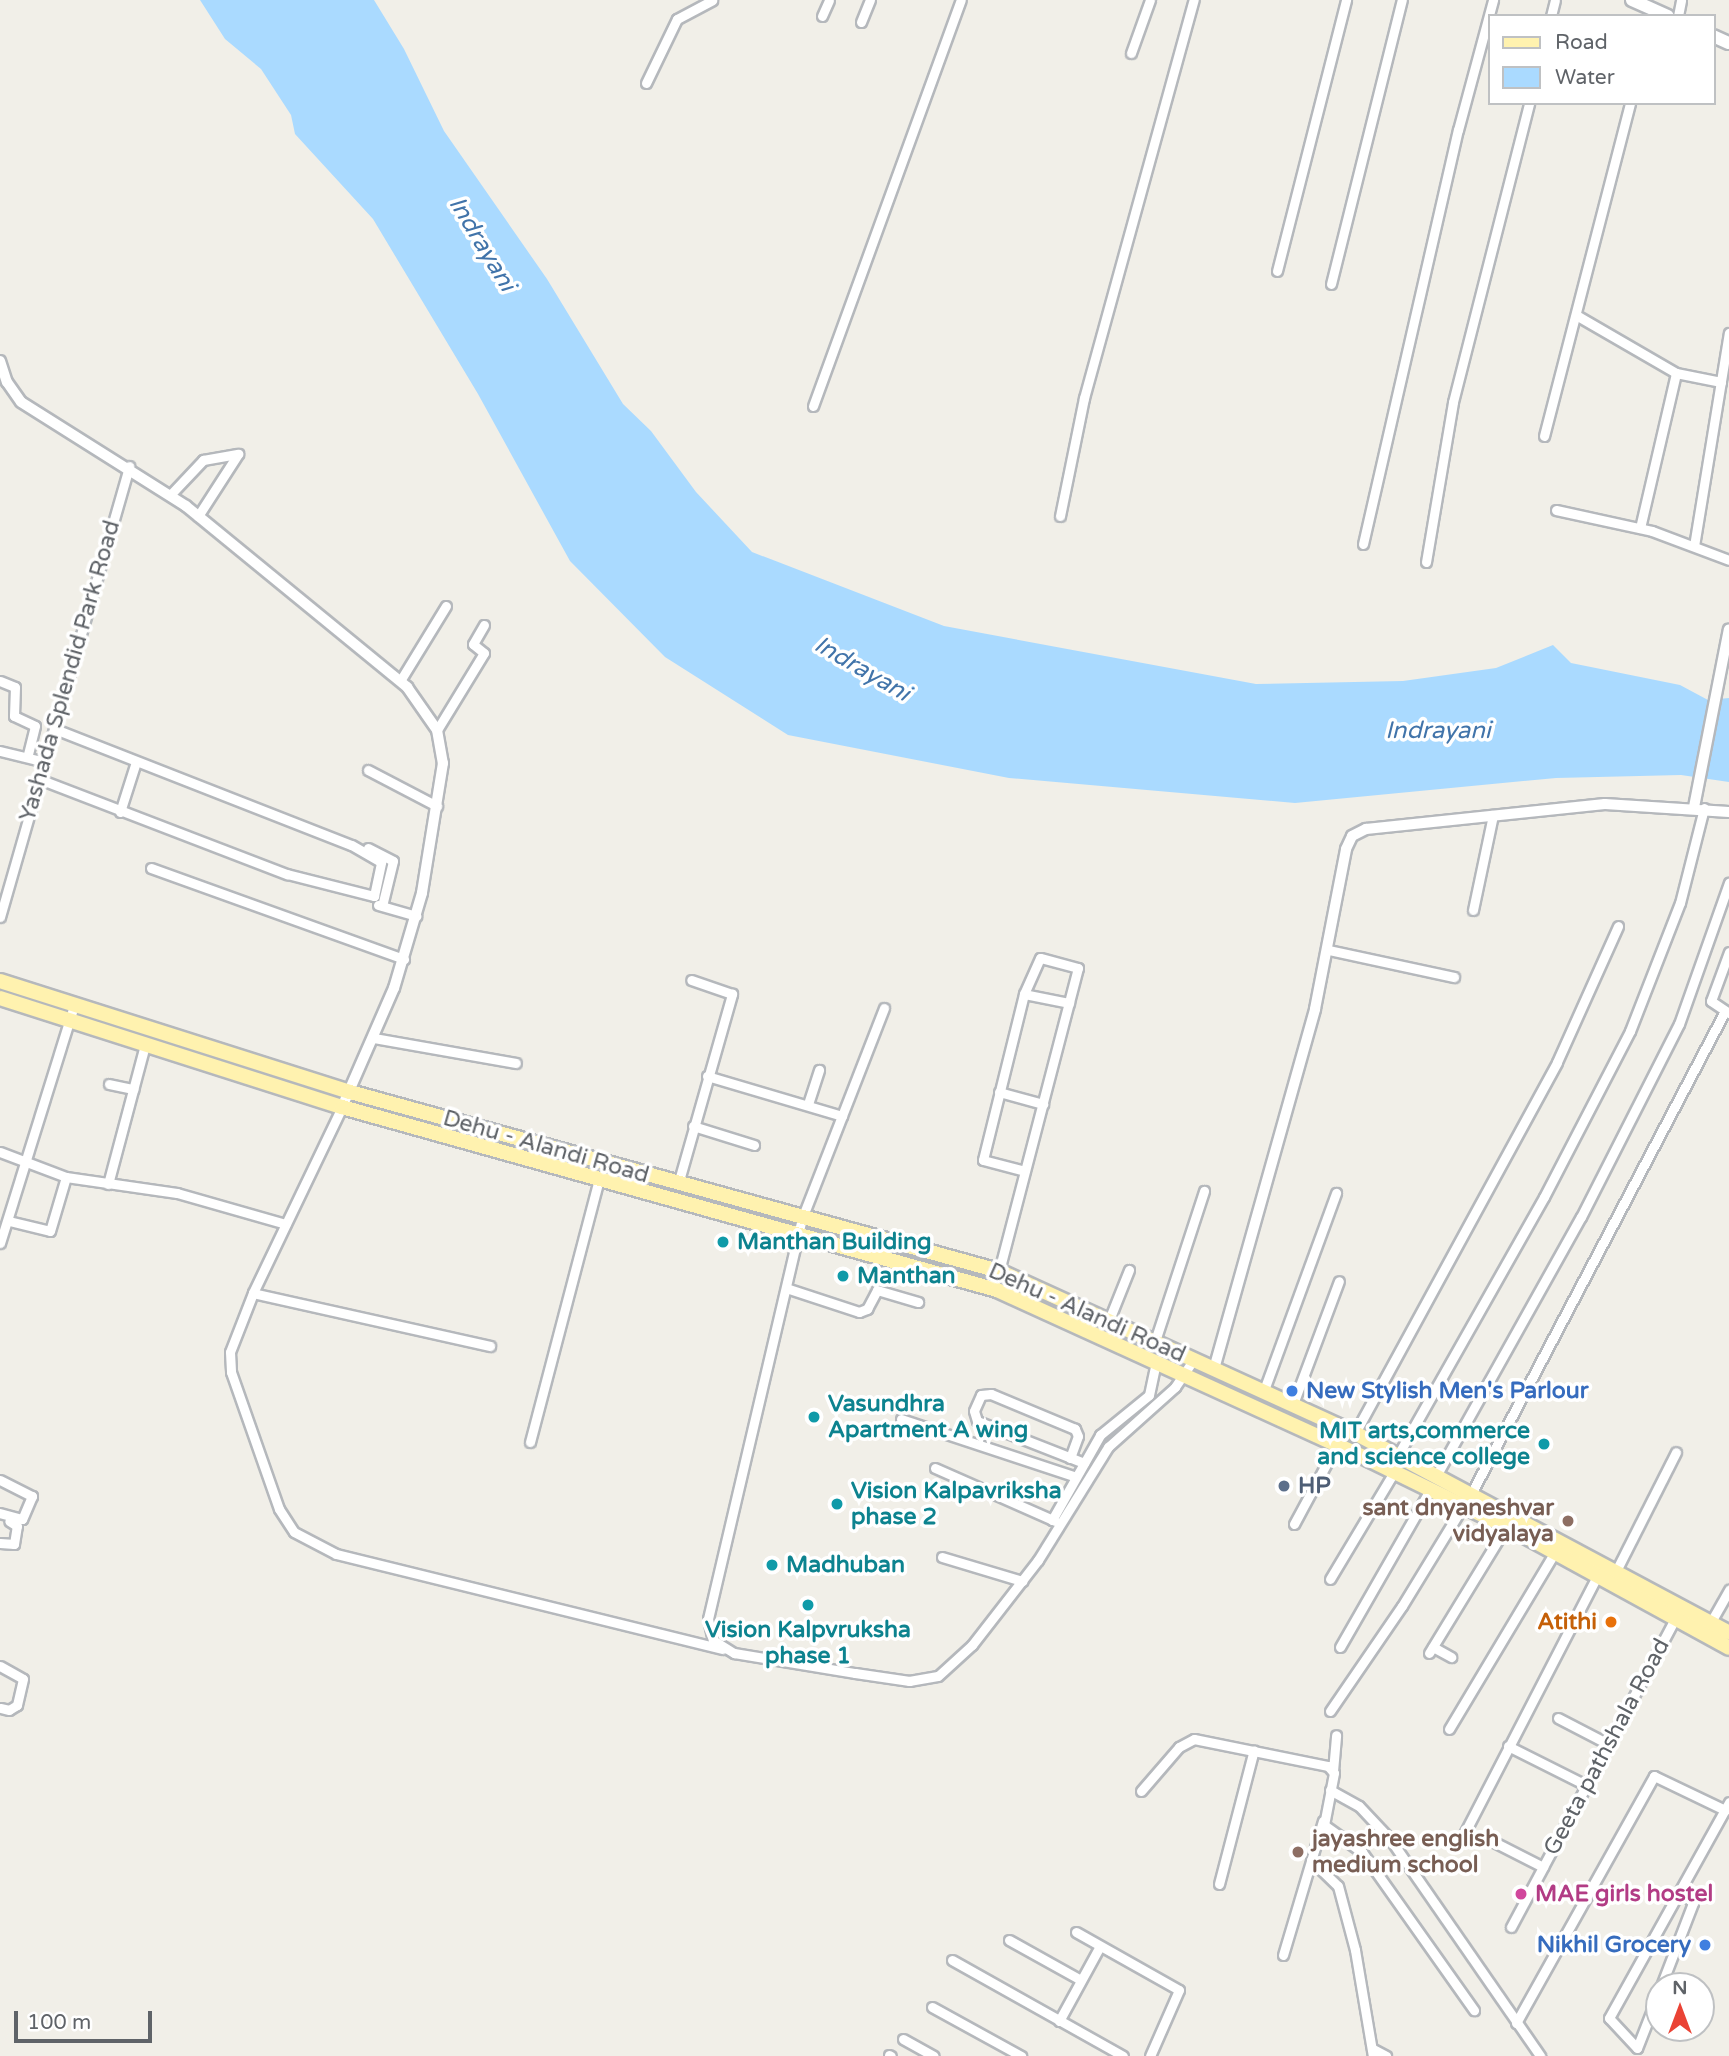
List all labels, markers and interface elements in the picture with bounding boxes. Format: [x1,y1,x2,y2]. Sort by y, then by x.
legend [1488,14,1715,105]
text: Road [1555,30,1608,55]
text: Water [1555,65,1615,90]
water label: Indrayani [442,191,522,297]
street label: Yashada Splendid Park Road [14,517,126,825]
water label: Indrayani [809,630,915,708]
water label: Indrayani [1385,717,1491,745]
street label: Dehu - Alandi Road [440,1104,652,1190]
place label: Manthan Building [737,1228,932,1256]
marker: Manthan Building [715,1234,731,1250]
street label: Dehu - Alandi Road [984,1257,1190,1369]
place label: Manthan [857,1262,956,1290]
marker: Manthan [835,1268,851,1284]
place label: New Stylish Men's Parlour [1306,1377,1589,1405]
marker: New Stylish Men's Parlour [1284,1383,1300,1399]
place label: Vasundhra Apartment A wing [828,1390,1028,1444]
marker: Vasundhra Apartment A wing [806,1409,822,1425]
place label: MIT arts,commerce and science college [1317,1417,1530,1471]
marker: MIT arts,commerce and science college [1536,1436,1552,1452]
place label: HP [1298,1472,1331,1500]
place label: Vision Kalpavriksha phase 2 [851,1477,1062,1531]
marker: HP [1276,1478,1292,1494]
place label: sant dnyaneshvar vidyalaya [1362,1494,1554,1548]
marker: Vision Kalpavriksha phase 2 [829,1496,845,1512]
marker: sant dnyaneshvar vidyalaya [1560,1513,1576,1529]
place label: Madhuban [786,1551,905,1579]
marker: Madhuban [764,1557,780,1573]
marker: Vision Kalpvruksha phase 1 [800,1597,816,1613]
place label: Atithi [1537,1608,1597,1636]
marker: Atithi [1603,1614,1619,1630]
place label: Vision Kalpvruksha phase 1 [705,1616,911,1670]
street label: Geeta pathshala Road [1538,1634,1676,1860]
place label: jayashree english medium school [1312,1825,1499,1879]
marker: jayashree english medium school [1290,1844,1306,1860]
place label: MAE girls hostel [1535,1880,1713,1908]
marker: MAE girls hostel [1513,1886,1529,1902]
place label: Nikhil Grocery [1537,1931,1691,1959]
marker: Nikhil Grocery [1697,1937,1713,1953]
north arrow [1645,1972,1715,2042]
text: N [1672,1977,1688,1999]
scale bar [18,1996,156,2040]
text: 100 m [27,2010,91,2035]

